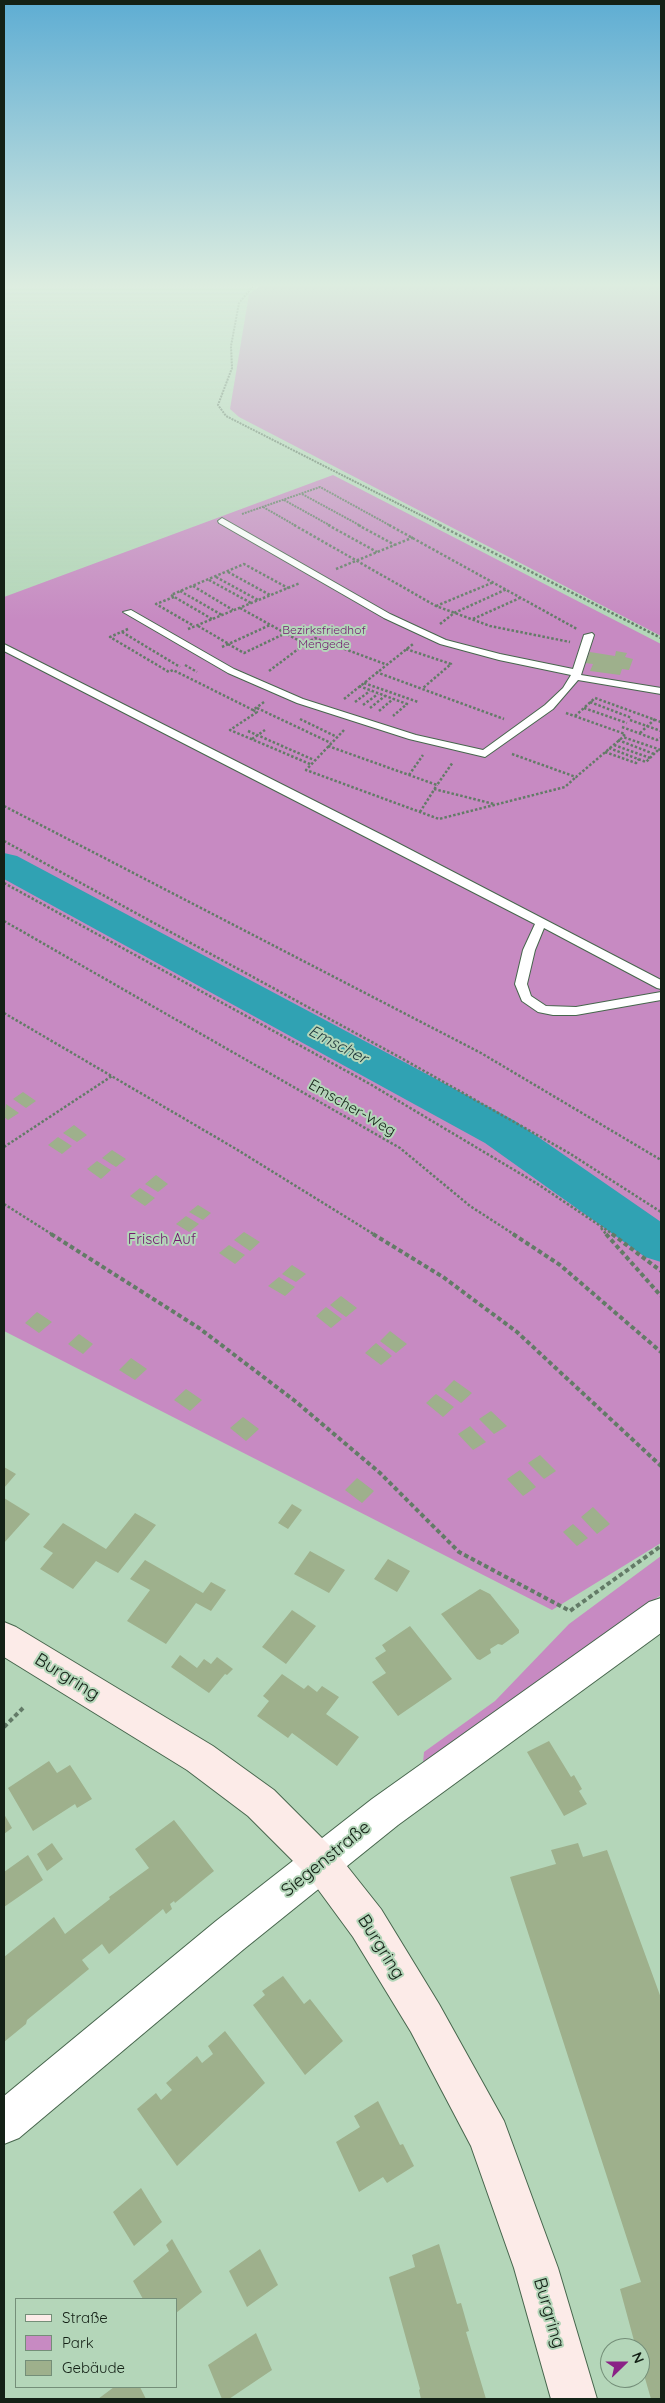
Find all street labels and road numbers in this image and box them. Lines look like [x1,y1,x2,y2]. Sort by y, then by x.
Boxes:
street label: Emscher-Weg [305,1076,399,1140]
street label: Burgring [31,1649,103,1705]
street label: Siegenstraße [277,1816,375,1902]
street label: Burgring [353,1911,409,1983]
street label: Burgring [529,2275,569,2351]

